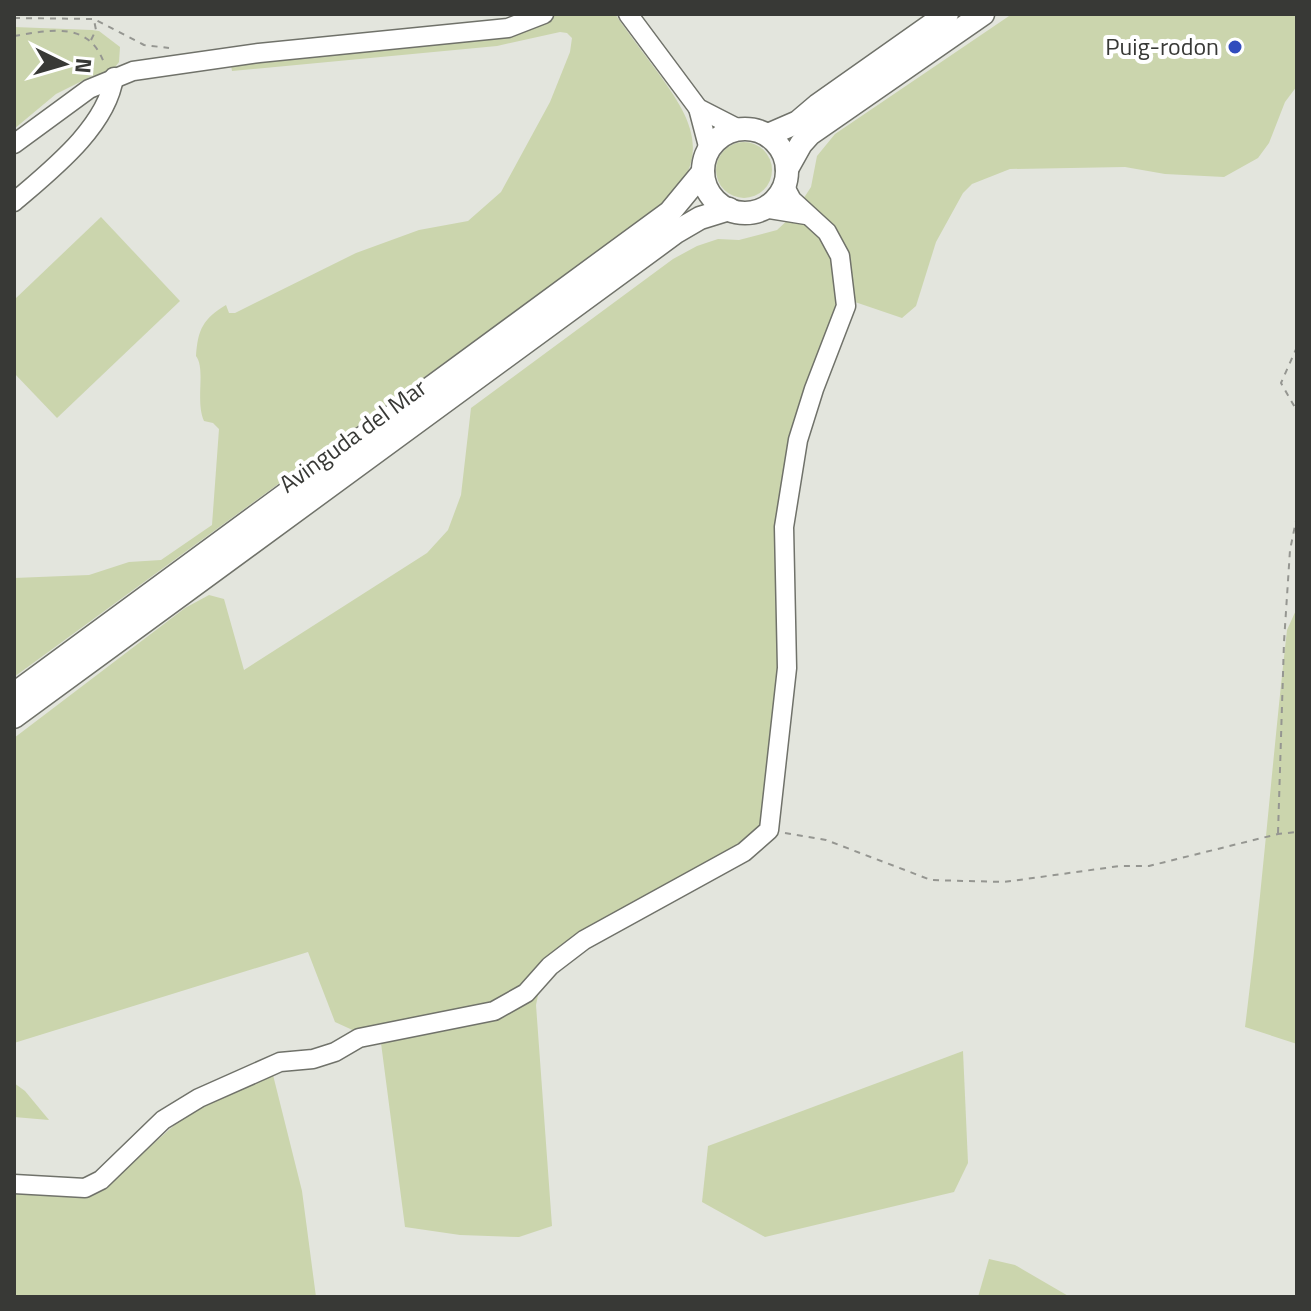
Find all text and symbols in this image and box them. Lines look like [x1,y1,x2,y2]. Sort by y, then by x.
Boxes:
north arrow [24,24,104,104]
place label: Puig-rodon [1105,28,1219,64]
marker: Puig-rodon [1226,38,1244,56]
text: N [66,57,102,75]
street label: Avinguda del Mar [271,369,434,501]

